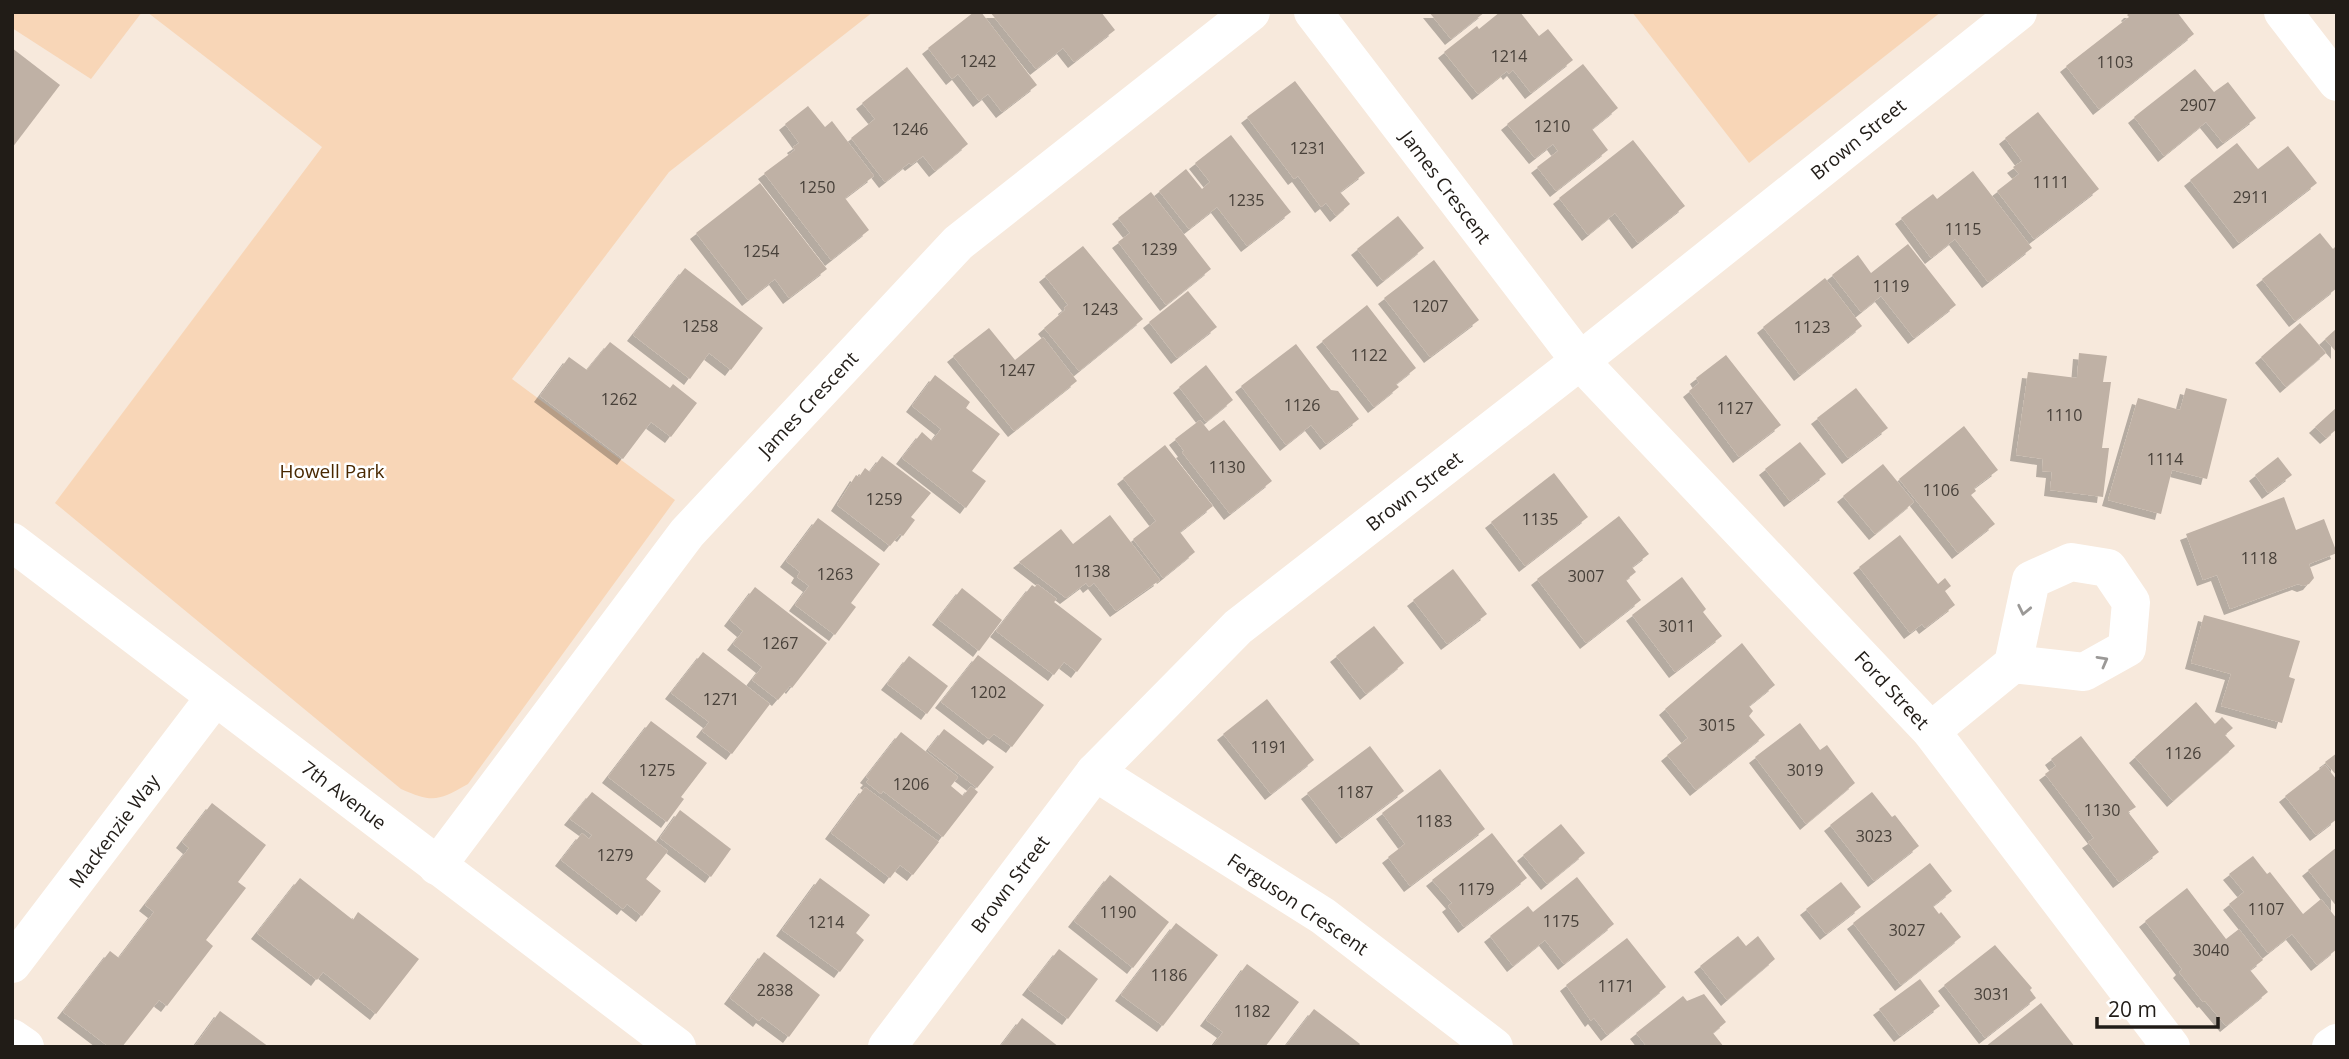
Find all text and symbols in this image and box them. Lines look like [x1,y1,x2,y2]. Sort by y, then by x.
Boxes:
house number: 1214 [1491,45,1527,67]
house number: 1242 [960,50,996,72]
house number: 1103 [2097,51,2133,73]
street label: Brown Street [1805,92,1911,186]
house number: 2907 [2180,94,2216,116]
house number: 1210 [1534,115,1570,137]
house number: 1246 [892,118,928,140]
street label: James Crescent [1394,123,1497,249]
house number: 1231 [1290,137,1326,159]
house number: 1111 [2033,171,2069,193]
house number: 1250 [799,176,835,198]
house number: 2911 [2233,186,2269,208]
house number: 1235 [1228,189,1264,211]
house number: 1115 [1945,218,1981,240]
house number: 1239 [1141,238,1177,260]
house number: 1254 [743,240,779,262]
house number: 1119 [1873,275,1909,297]
house number: 1207 [1412,295,1448,317]
house number: 1243 [1082,298,1118,320]
house number: 1258 [682,315,718,337]
house number: 1123 [1794,316,1830,338]
house number: 1122 [1351,344,1387,366]
street label: James Crescent [751,345,864,464]
house number: 1247 [999,359,1035,381]
house number: 1262 [601,388,637,410]
house number: 1126 [1284,394,1320,416]
house number: 1127 [1717,397,1753,419]
house number: 1110 [2046,404,2082,426]
street label: Brown Street [1360,445,1468,537]
house number: 1114 [2147,448,2183,470]
house number: 1130 [1209,456,1245,478]
park label: Howell Park [279,458,385,484]
house number: 1106 [1923,479,1959,501]
house number: 1259 [866,488,902,510]
house number: 1135 [1522,508,1558,530]
house number: 1118 [2241,547,2277,569]
house number: 1138 [1074,560,1110,582]
house number: 1263 [817,563,853,585]
house number: 3007 [1568,565,1604,587]
one-way arrow [2018,604,2033,616]
house number: 3011 [1659,615,1695,637]
house number: 1267 [762,632,798,654]
street label: Ford Street [1849,645,1935,735]
one-way arrow [2096,656,2108,669]
house number: 1202 [970,681,1006,703]
house number: 1271 [703,688,739,710]
house number: 3015 [1699,714,1735,736]
house number: 1191 [1251,736,1287,758]
house number: 1126 [2165,742,2201,764]
street label: 7th Avenue [296,754,392,836]
house number: 1275 [639,759,675,781]
house number: 3019 [1787,759,1823,781]
street label: Mackenzie Way [63,768,166,893]
house number: 1206 [893,773,929,795]
house number: 1187 [1337,781,1373,803]
house number: 1130 [2084,799,2120,821]
house number: 1183 [1416,810,1452,832]
house number: 3023 [1856,825,1892,847]
street label: Brown Street [965,830,1055,938]
house number: 1279 [597,844,633,866]
street label: Ferguson Crescent [1222,847,1374,961]
house number: 1179 [1458,878,1494,900]
house number: 1107 [2248,898,2284,920]
house number: 1190 [1100,901,1136,923]
house number: 1175 [1543,910,1579,932]
house number: 1214 [808,911,844,933]
house number: 3027 [1889,919,1925,941]
house number: 3040 [2193,939,2229,961]
house number: 1186 [1151,964,1187,986]
house number: 1171 [1598,975,1634,997]
house number: 2838 [757,979,793,1001]
house number: 3031 [1974,983,2010,1005]
scale bar [2097,986,2218,1030]
text: 20 m [2108,995,2157,1023]
house number: 1182 [1234,1000,1270,1022]

